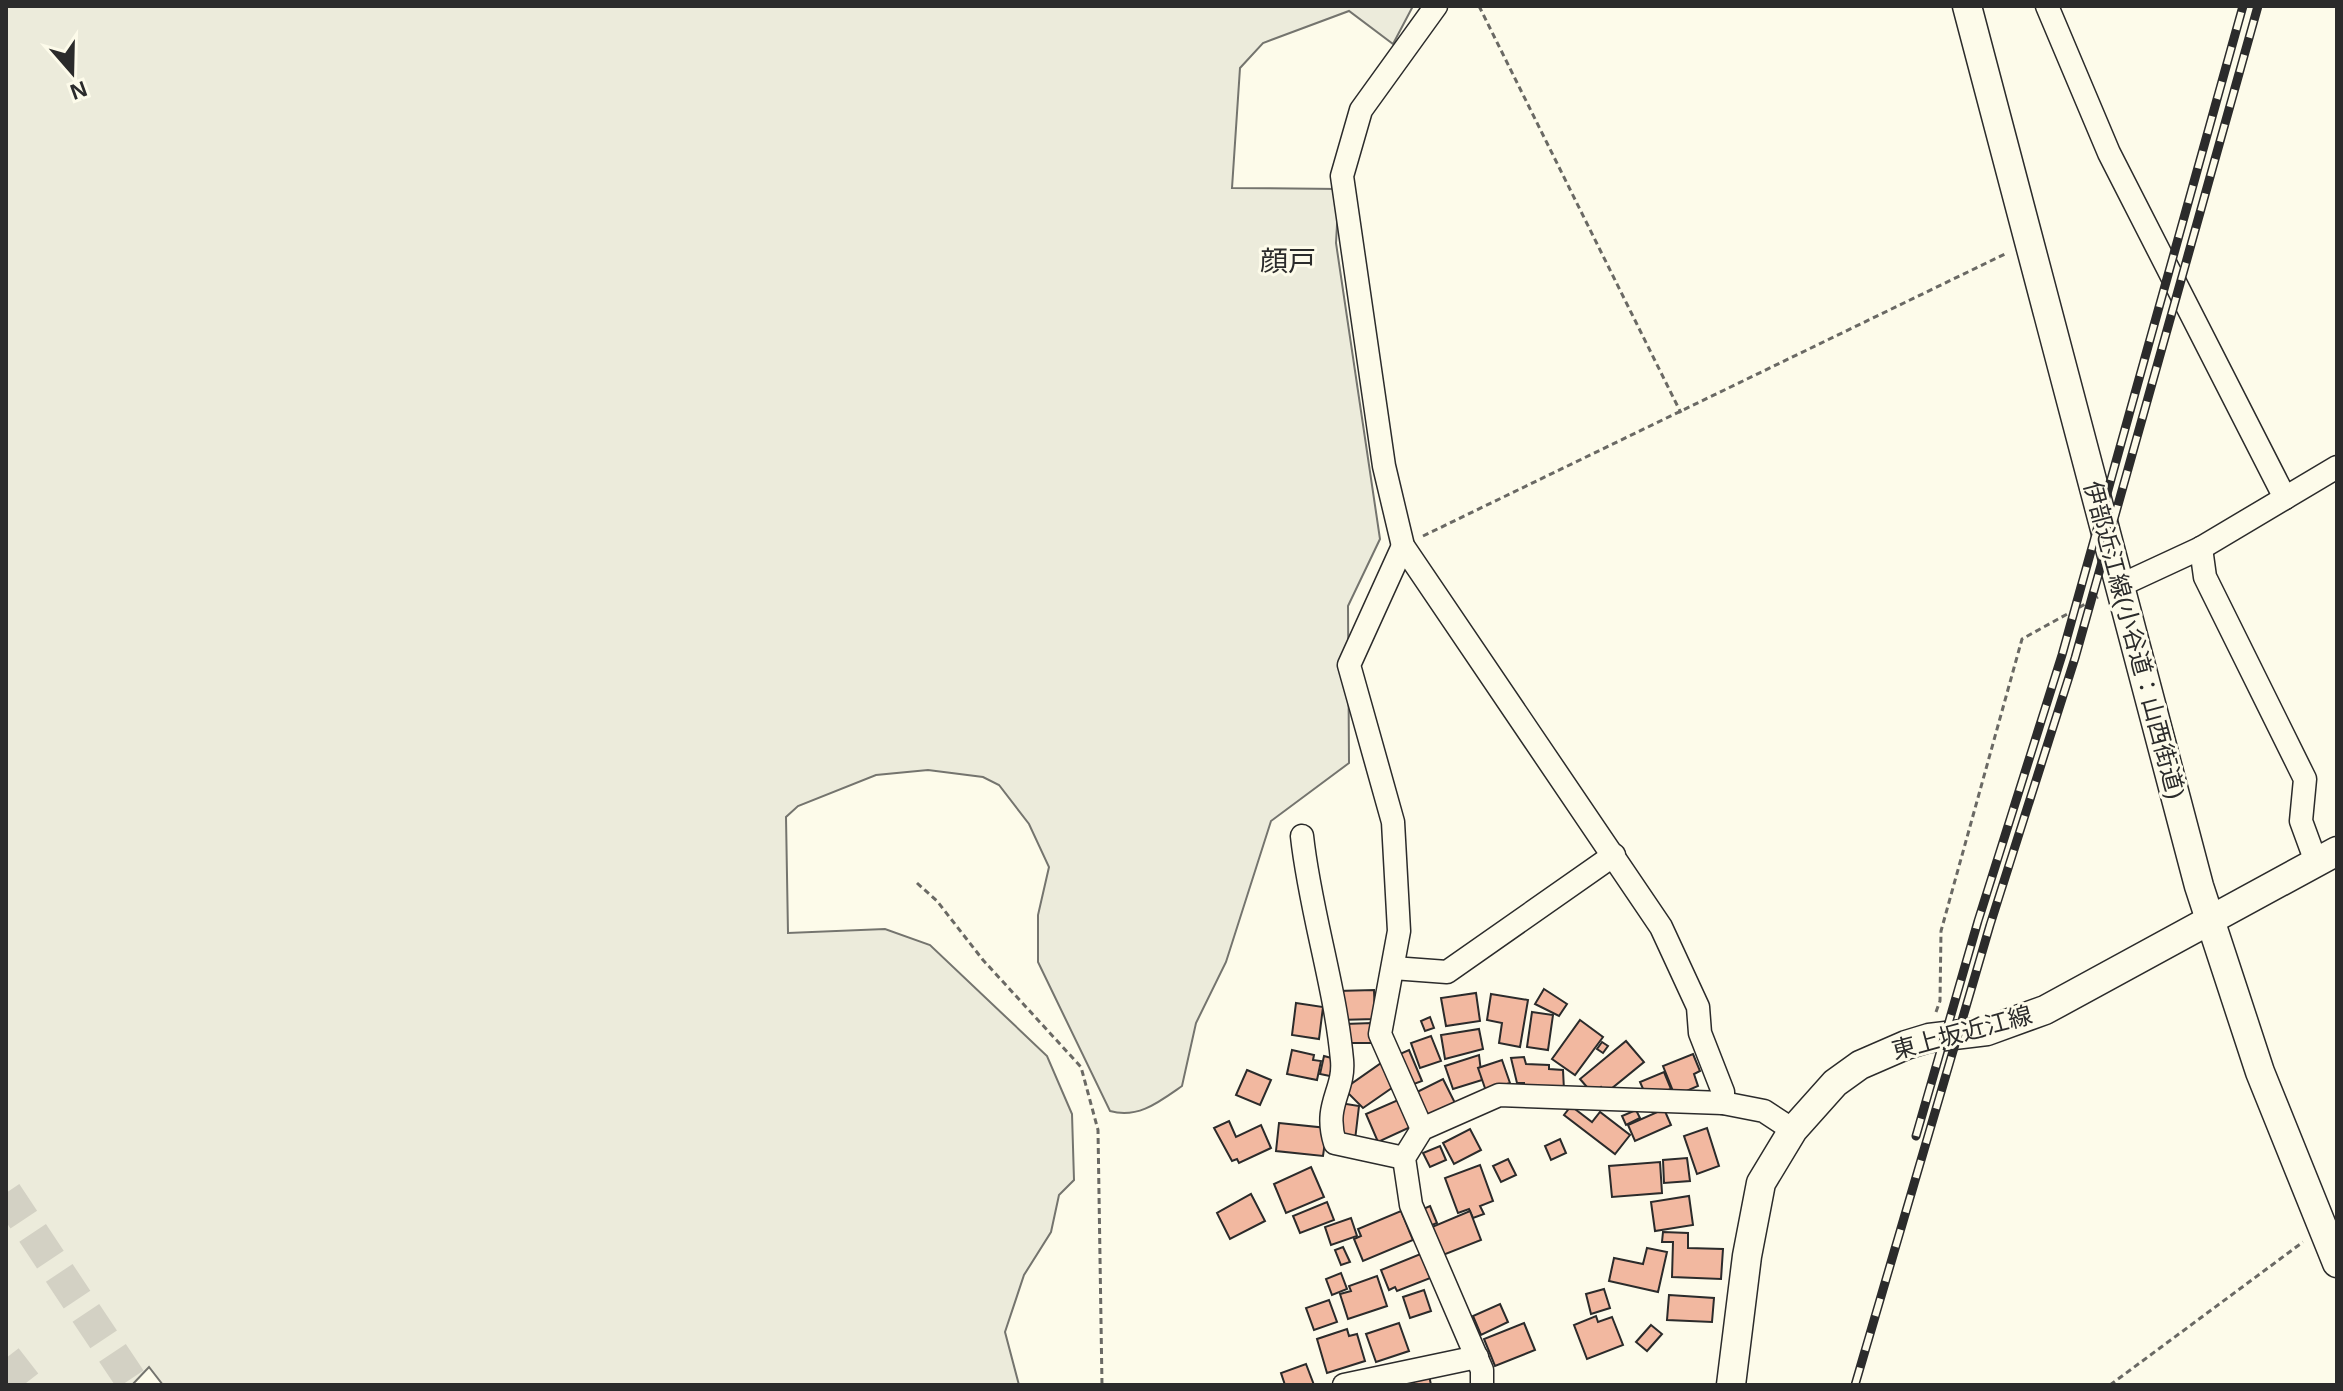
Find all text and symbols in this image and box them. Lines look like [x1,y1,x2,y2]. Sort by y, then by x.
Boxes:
north arrow [32,32,112,112]
text: N [67,76,90,105]
district label: 顔戸 [1260,246,1316,277]
street label: 伊部近江線(小谷道：山西街道) [2079,478,2190,802]
street label: 東上坂近江線 [1889,1001,2035,1064]

